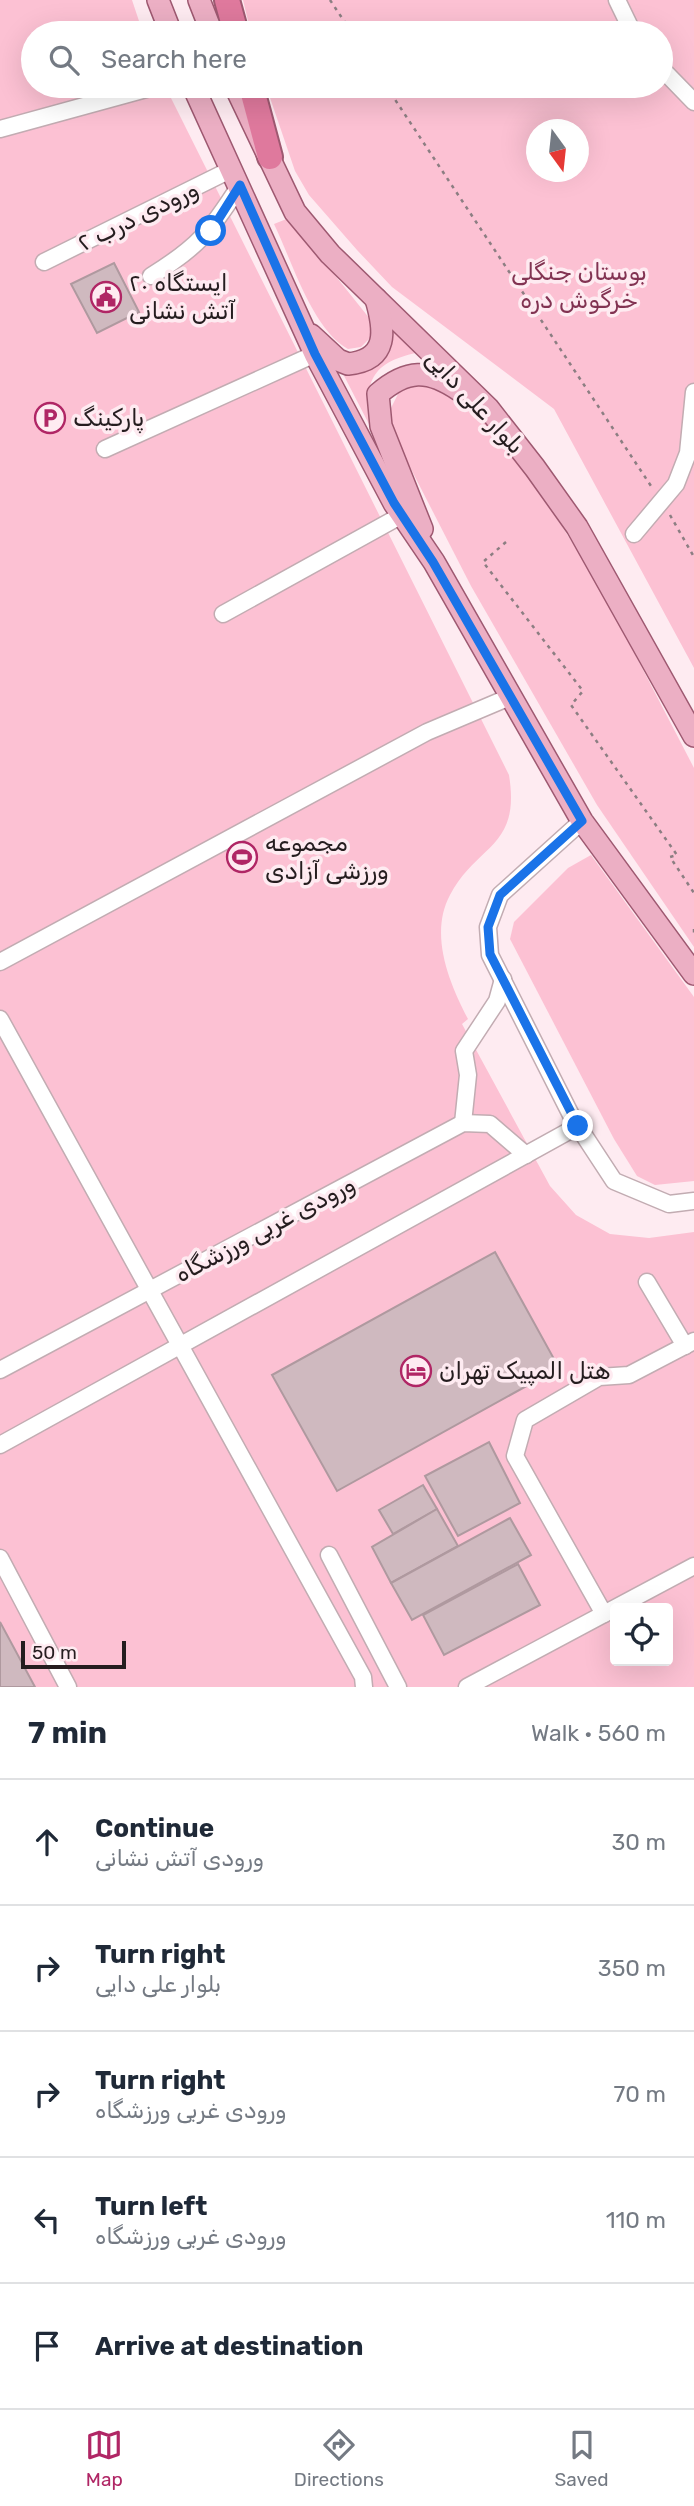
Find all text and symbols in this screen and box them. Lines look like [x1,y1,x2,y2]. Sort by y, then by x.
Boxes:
search box [21,21,673,98]
icon: search [45,41,83,79]
text: Search here [101,44,247,75]
north arrow [526,119,589,182]
street label: ورودی درب ۲ [73,175,203,257]
route start [195,215,226,246]
park label: بوستان جنگلی خرگوش دره [511,258,647,314]
place label: ایستگاه ۲۰ آتش نشانی [129,269,235,325]
public building icon: ایستگاه ۲۰ آتش نشانی [89,280,123,314]
street label: بلوار علی دایی [420,344,530,460]
parking icon: پارکینگ [33,401,67,435]
place label: پارکینگ [73,404,144,434]
place label: مجموعه ورزشی آزادی [265,829,389,885]
sports icon: مجموعه ورزشی آزادی [225,840,259,874]
route end [562,1110,593,1141]
street label: ورودی غربی ورزشگاه [170,1170,360,1288]
hotel icon: هتل المپیک تهران [399,1354,433,1388]
place label: هتل المپیک تهران [439,1357,611,1387]
map controls [610,1603,673,1666]
button: locate [610,1603,673,1666]
scale bar [21,1638,126,1670]
text: 50 m [32,1641,77,1664]
text: 7 min [28,1715,107,1751]
text: Walk · 560 m [531,1719,666,1747]
text: Continue [95,1813,214,1844]
icon: ahead [28,1823,66,1861]
text: 30 m [611,1828,666,1856]
text: ورودی آتش نشانی [95,1844,264,1872]
text: Turn right [95,1939,225,1970]
icon: right [28,1949,66,1987]
text: 350 m [598,1954,666,1982]
text: بلوار علی دایی [95,1970,221,1998]
text: Turn right [95,2065,225,2096]
icon: right [28,2075,66,2113]
text: 70 m [614,2080,666,2108]
text: ورودی غربی ورزشگاه [95,2096,286,2124]
text: Turn left [95,2191,207,2222]
icon: left [28,2201,66,2239]
text: 110 m [606,2206,666,2234]
text: ورودی غربی ورزشگاه [95,2222,286,2250]
icon: arrive [28,2327,66,2365]
text: Arrive at destination [95,2331,363,2362]
tab: Map [85,2426,123,2491]
tab: Directions [294,2426,384,2491]
tab: Saved [554,2426,609,2491]

